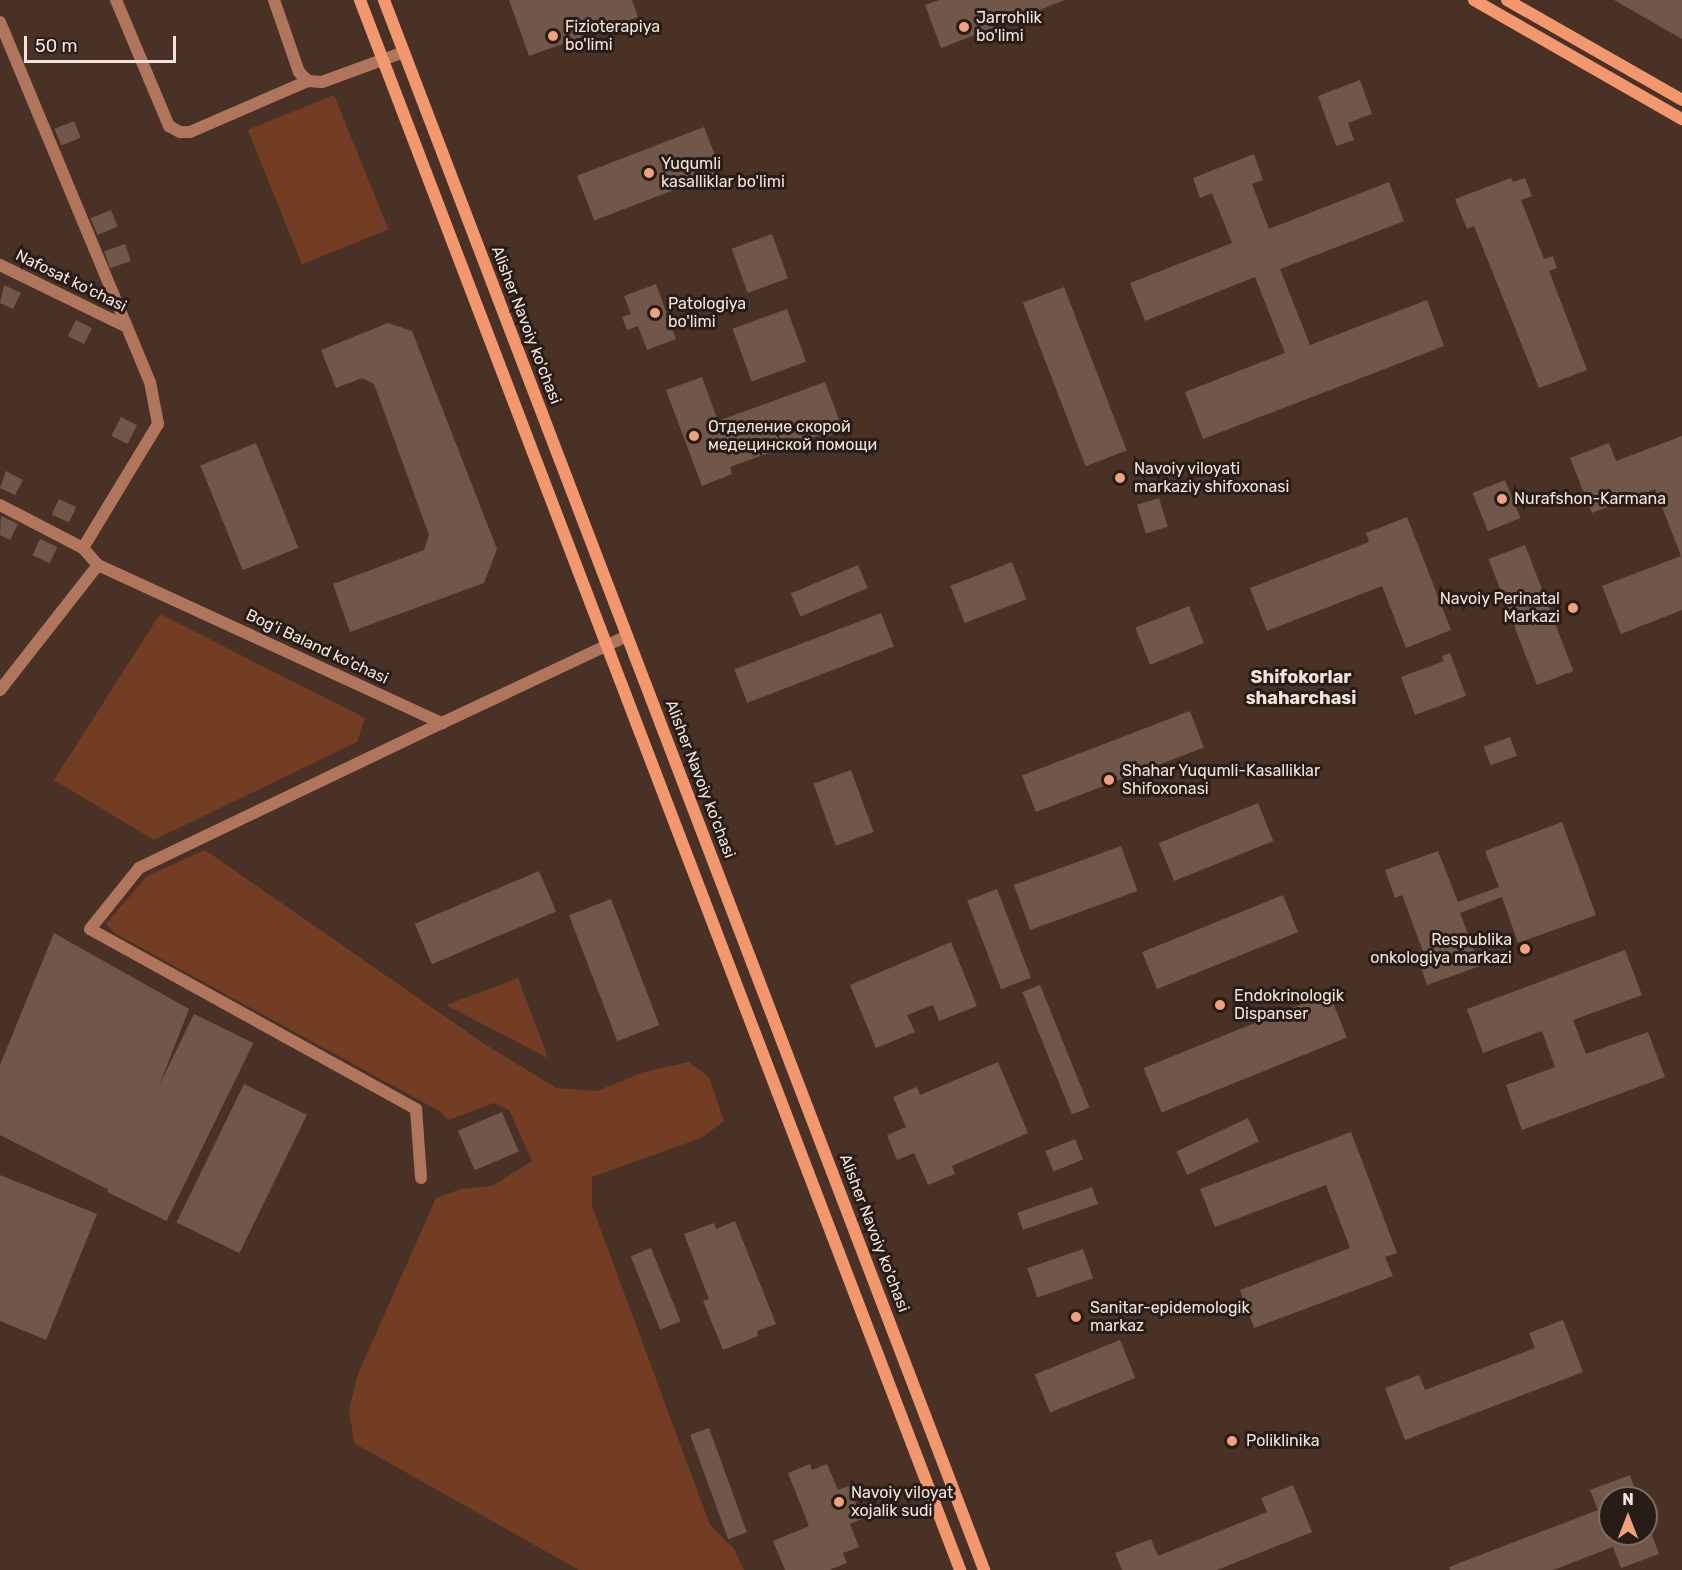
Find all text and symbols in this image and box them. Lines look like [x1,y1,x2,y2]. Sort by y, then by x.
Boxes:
place label: Jarrohlik bo'limi [976,8,1042,46]
place label: Fizioterapiya bo'limi [565,17,660,55]
marker: Jarrohlik bo'limi [957,20,971,34]
scale bar [27,24,178,62]
marker: Fizioterapiya bo'limi [546,29,560,43]
text: 50 m [35,35,78,57]
place label: Yuqumli kasalliklar bo'limi [661,154,785,192]
marker: Yuqumli kasalliklar bo'limi [642,166,656,180]
street label: Alisher Navoiy ko'chasi [487,243,565,407]
street label: Nafosat ko'chasi [12,246,130,316]
place label: Patologiya bo'limi [668,294,746,332]
marker: Patologiya bo'limi [646,304,664,322]
place label: Отделение скорой медецинской помощи [708,417,877,455]
marker: Отделение скорой медецинской помощи [685,427,703,445]
place label: Navoiy viloyati markaziy shifoxonasi [1134,459,1290,497]
marker: Navoiy viloyati markaziy shifoxonasi [1111,469,1129,487]
place label: Nurafshon-Karmana [1514,489,1666,509]
marker: Nurafshon-Karmana [1495,492,1509,506]
place label: Navoiy Perinatal Markazi [1439,589,1560,627]
marker: Navoiy Perinatal Markazi [1564,599,1582,617]
street label: Bog'i Baland ko'chasi [243,606,391,688]
district label: Shifokorlar shaharchasi [1246,667,1356,710]
street label: Alisher Navoiy ko'chasi [661,697,739,861]
place label: Shahar Yuqumli-Kasalliklar Shifoxonasi [1122,761,1321,799]
marker: Shahar Yuqumli-Kasalliklar Shifoxonasi [1100,771,1118,789]
place label: Respublika onkologiya markazi [1370,930,1512,968]
marker: Respublika onkologiya markazi [1516,940,1534,958]
place label: Endokrinologik Dispanser [1234,986,1344,1024]
marker: Endokrinologik Dispanser [1211,996,1229,1014]
street label: Alisher Navoiy ko'chasi [835,1151,913,1315]
place label: Sanitar-epidemologik markaz [1090,1298,1250,1336]
marker: Sanitar-epidemologik markaz [1067,1308,1085,1326]
place label: Poliklinika [1246,1431,1320,1451]
marker: Poliklinika [1223,1432,1241,1450]
place label: Navoiy viloyat xojalik sudi [851,1483,954,1521]
north arrow [1598,1486,1658,1546]
text: N [1622,1490,1634,1509]
marker: Navoiy viloyat xojalik sudi [832,1495,846,1509]

